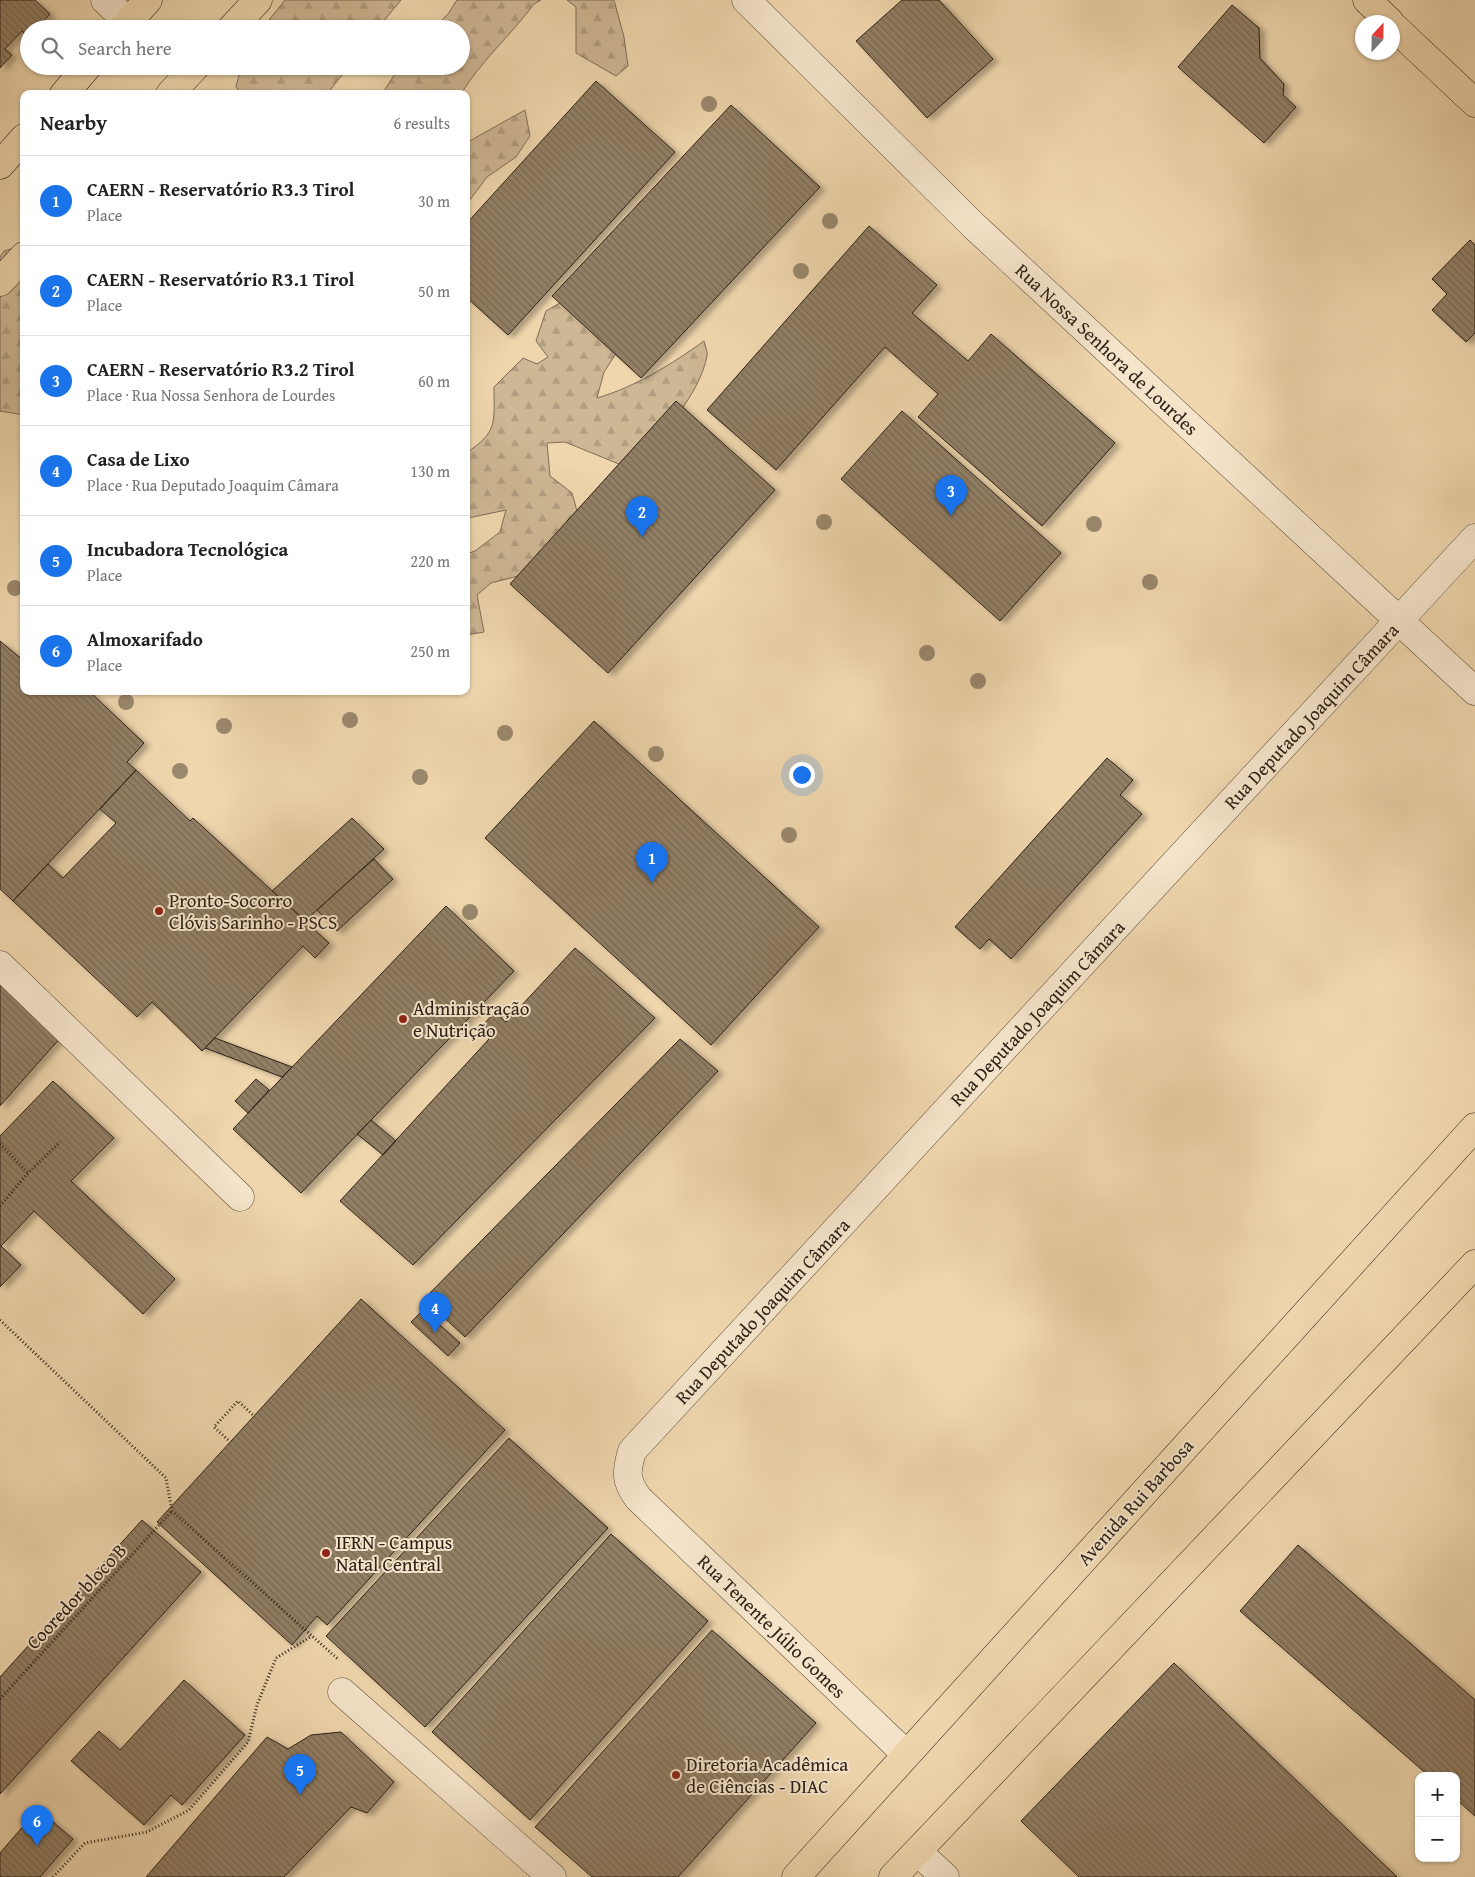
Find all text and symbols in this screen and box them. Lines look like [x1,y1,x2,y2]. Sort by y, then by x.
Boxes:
north arrow [1355,15,1400,60]
search box [20,20,470,75]
icon: search [38,34,66,62]
text: Search here [78,34,172,62]
text: Nearby [40,107,107,138]
text: 6 results [393,111,450,135]
text: CAERN - Reservatório R3.3 Tirol [87,175,354,203]
text: 1 [52,189,60,213]
text: 30 m [418,189,450,213]
text: Place [87,203,122,227]
street label: Rua Nossa Senhora de Lourdes [1009,256,1205,442]
text: CAERN - Reservatório R3.1 Tirol [87,265,354,293]
text: 2 [52,279,60,303]
text: 50 m [418,279,450,303]
text: Place [87,293,122,317]
text: CAERN - Reservatório R3.2 Tirol [87,355,354,383]
text: 3 [52,369,60,393]
text: 60 m [418,369,450,393]
text: Place · Rua Nossa Senhora de Lourdes [87,383,335,407]
text: Casa de Lixo [87,445,190,473]
text: 4 [52,459,60,483]
text: 130 m [410,459,450,483]
text: Place · Rua Deputado Joaquim Câmara [87,473,339,497]
pin: 3 [935,475,967,516]
pin: 2 [626,496,658,537]
text: Incubadora Tecnológica [87,535,288,563]
text: 5 [52,549,60,573]
text: 220 m [410,549,450,573]
text: Place [87,563,122,587]
street label: Rua Deputado Joaquim Câmara [1217,617,1405,815]
text: Almoxarifado [87,625,203,653]
text: 6 [52,639,60,663]
text: 250 m [410,639,450,663]
text: Place [87,653,122,677]
your location [789,762,815,788]
pin: 1 [636,842,668,883]
place label: Pronto-Socorro Clóvis Sarinho - PSCS [169,886,337,936]
marker: Pronto-Socorro Clóvis Sarinho - PSCS [153,905,165,917]
street label: Rua Deputado Joaquim Câmara [943,914,1131,1112]
place label: Administração e Nutrição [413,994,530,1044]
marker: Administração e Nutrição [397,1013,409,1025]
street label: Rua Deputado Joaquim Câmara [668,1212,856,1410]
pin: 4 [419,1292,451,1333]
street label: Avenida Rui Barbosa [1070,1432,1200,1572]
place label: IFRN - Campus Natal Central [336,1528,452,1578]
street label: Cooredor bloco B [19,1537,133,1655]
marker: IFRN - Campus Natal Central [320,1547,332,1559]
street label: Rua Tenente Júlio Gomes [691,1548,853,1704]
place label: Diretoria Acadêmica de Ciências - DIAC [686,1750,848,1800]
pin: 5 [284,1754,316,1795]
marker: Diretoria Acadêmica de Ciências - DIAC [670,1769,682,1781]
map controls [1415,1772,1460,1862]
button: + [1415,1772,1460,1817]
pin: 6 [21,1805,53,1846]
button: − [1415,1817,1460,1862]

